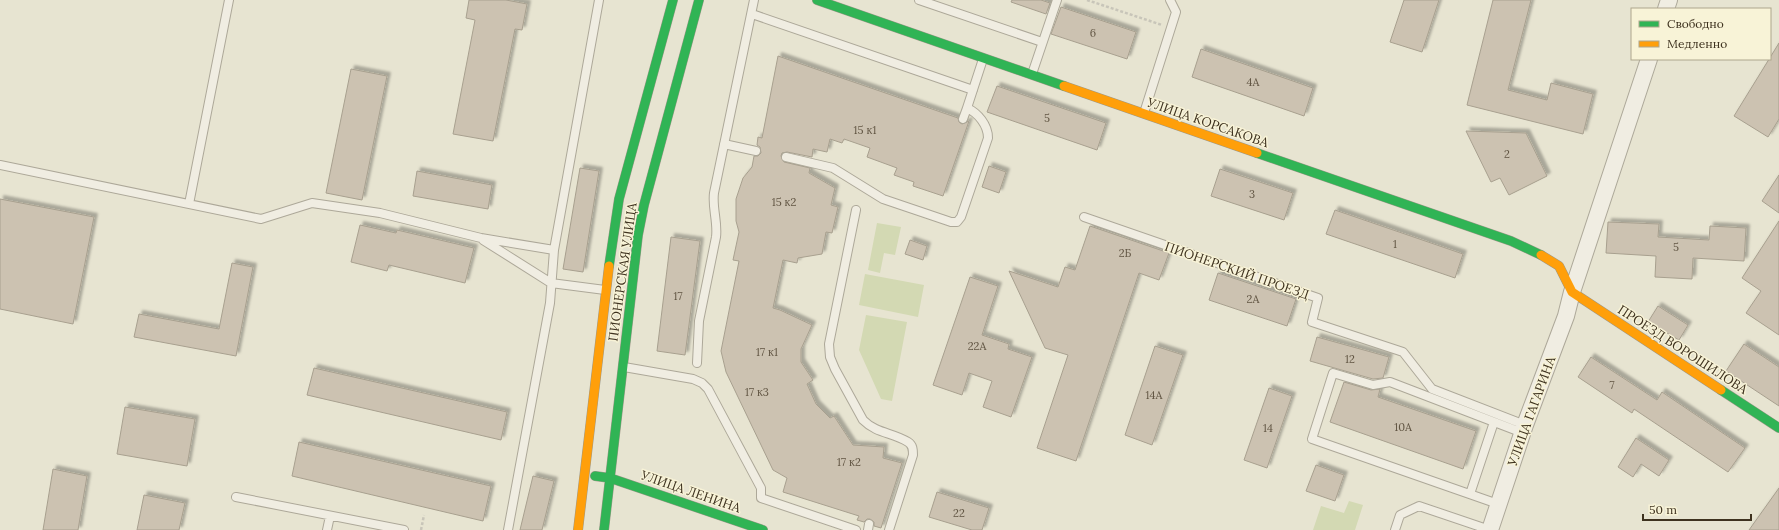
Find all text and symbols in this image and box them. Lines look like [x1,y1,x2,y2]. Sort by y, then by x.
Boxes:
legend [1631,8,1771,60]
text: Свободно [1667,16,1724,31]
house number: 6 [1090,26,1096,40]
text: Медленно [1667,36,1727,51]
house number: 4А [1247,75,1261,89]
street label: УЛИЦА КОРСАКОВА [1144,93,1272,152]
house number: 5 [1044,111,1050,125]
house number: 15 к1 [854,123,876,137]
house number: 2 [1504,147,1510,161]
house number: 3 [1249,187,1255,201]
house number: 15 к2 [772,195,796,209]
street label: ПИОНЕРСКАЯ УЛИЦА [604,201,641,342]
house number: 1 [1393,237,1397,251]
street label: ПИОНЕРСКИЙ ПРОЕЗД [1163,238,1311,303]
house number: 5 [1673,240,1679,254]
house number: 2Б [1119,246,1132,260]
house number: 17 [673,289,683,303]
house number: 2А [1247,292,1261,306]
street label: ПРОЕЗД ВОРОШИЛОВА [1615,301,1752,398]
house number: 22А [968,339,987,353]
house number: 17 к1 [756,345,778,359]
house number: 12 [1345,352,1355,366]
street label: УЛИЦА ГАГАРИНА [1503,353,1560,469]
house number: 7 [1609,378,1615,392]
house number: 17 к3 [745,385,769,399]
house number: 14А [1146,388,1164,402]
house number: 10А [1394,420,1413,434]
house number: 14 [1263,421,1273,435]
house number: 17 к2 [837,455,861,469]
street label: УЛИЦА ЛЕНИНА [638,466,744,517]
scale bar [1643,496,1751,522]
text: 50 m [1649,502,1677,517]
house number: 22 [953,506,965,520]

